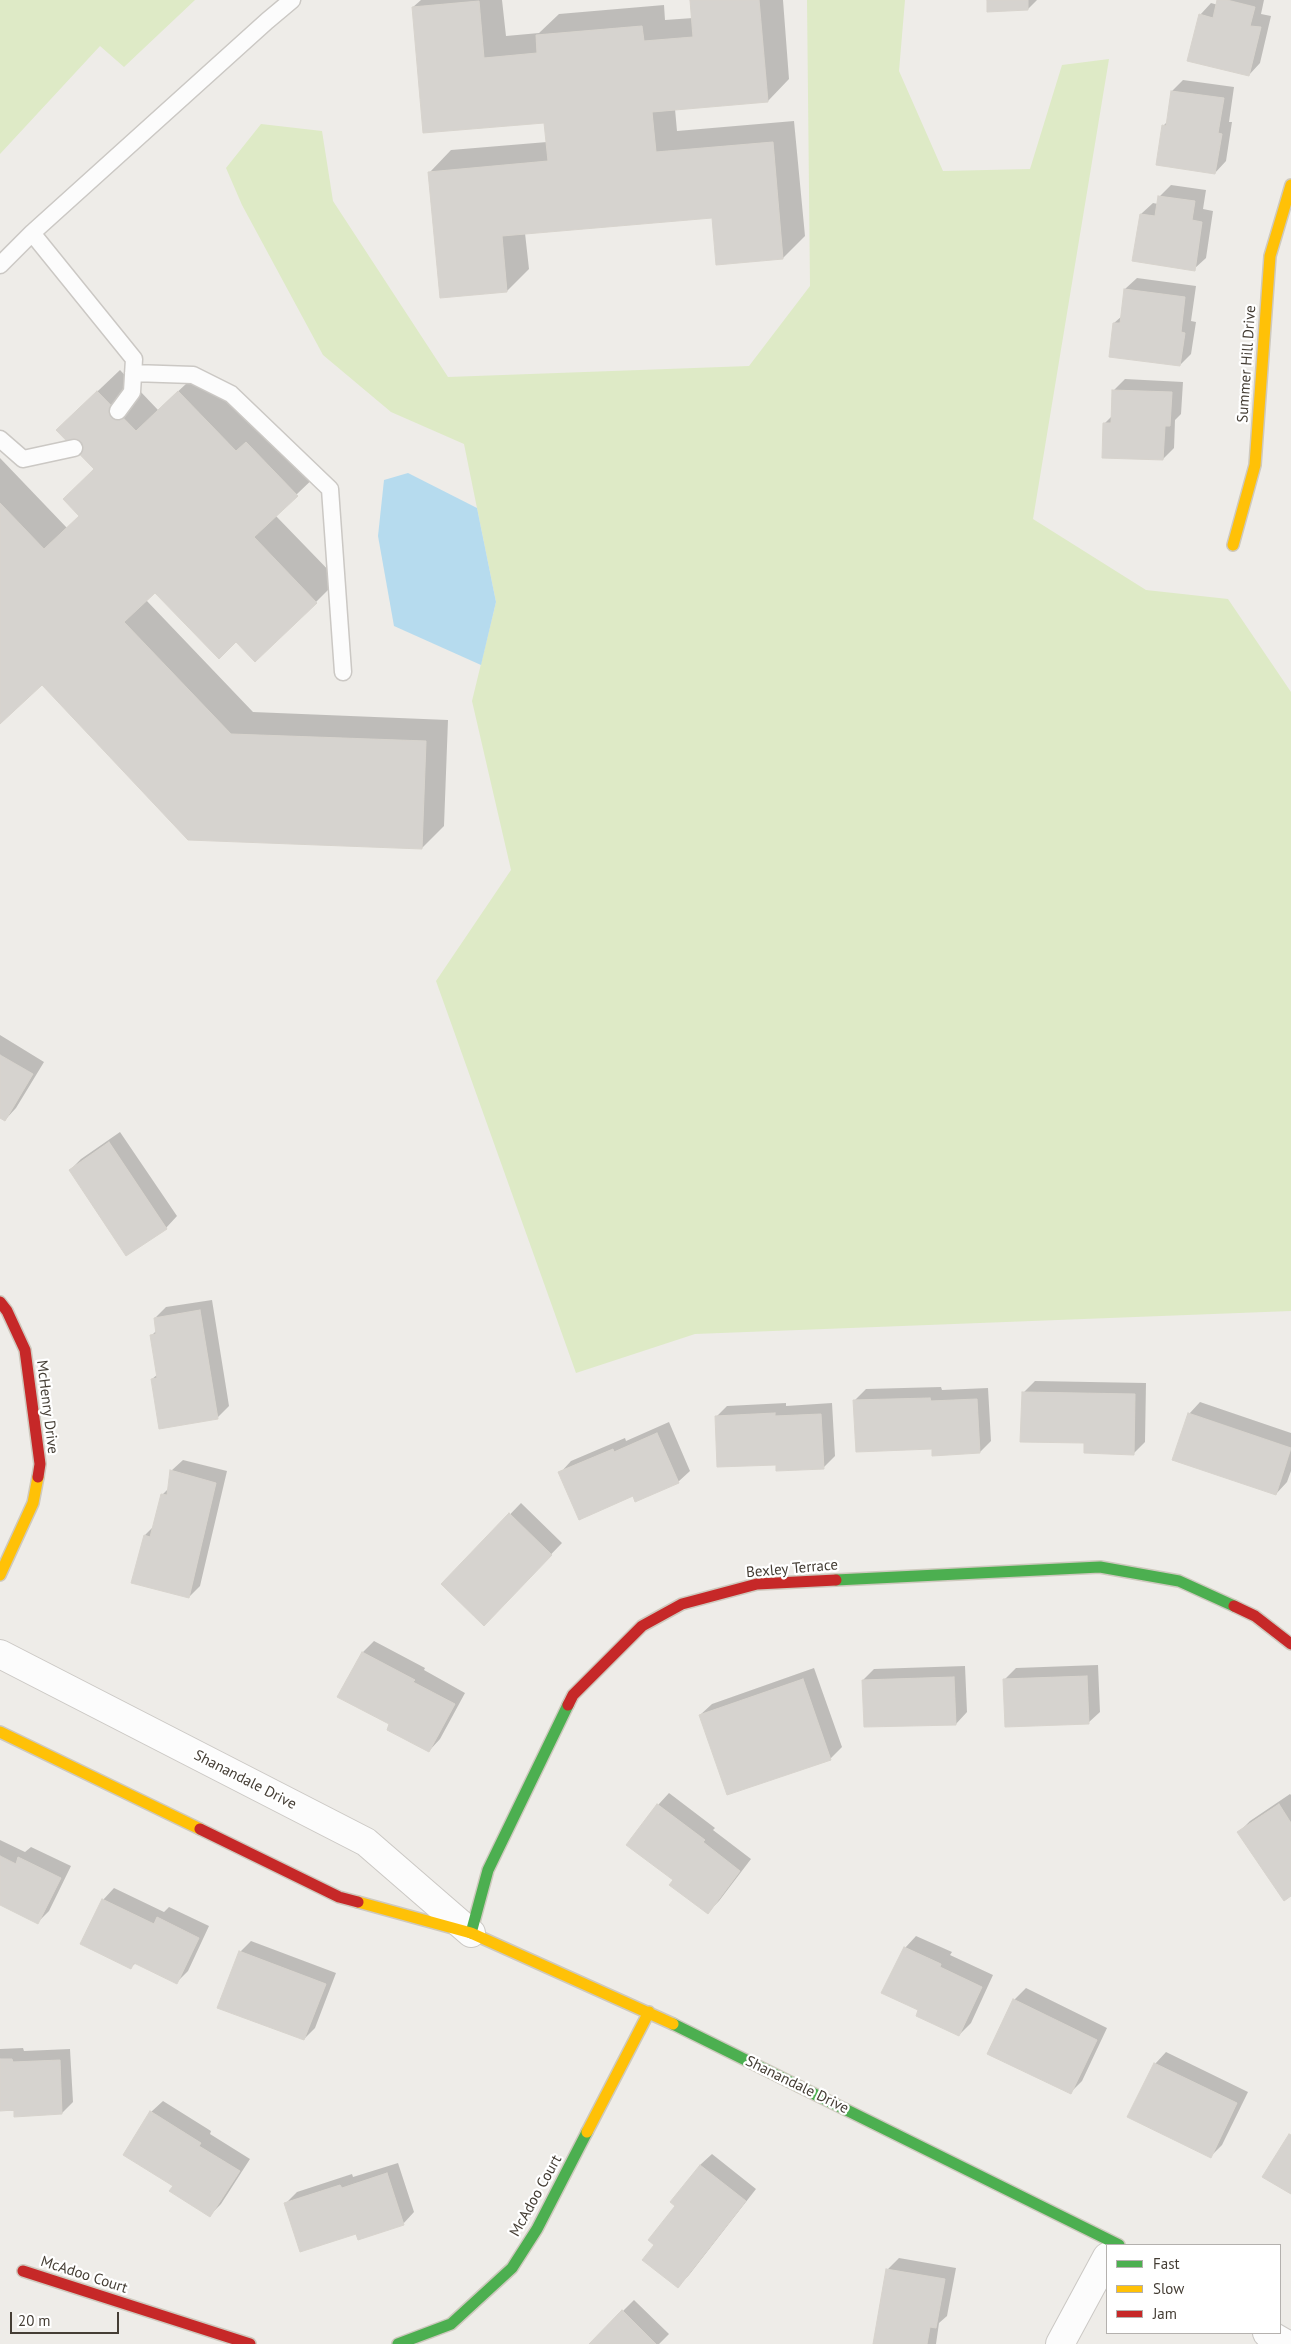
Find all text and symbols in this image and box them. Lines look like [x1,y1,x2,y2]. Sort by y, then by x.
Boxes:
street label: Summer Hill Drive [1234,305,1260,423]
street label: McHenry Drive [32,1359,62,1455]
street label: Bexley Terrace [745,1556,839,1582]
street label: Shanandale Drive [191,1746,299,1814]
street label: Shanandale Drive [742,2052,852,2118]
street label: McAdoo Court [506,2152,566,2240]
legend [1106,2244,1281,2334]
street label: McAdoo Court [38,2252,130,2298]
text: Fast [1153,2254,1180,2273]
text: Slow [1153,2279,1184,2298]
scale bar [12,2302,121,2334]
text: Jam [1153,2304,1177,2323]
text: 20 m [18,2311,51,2330]

